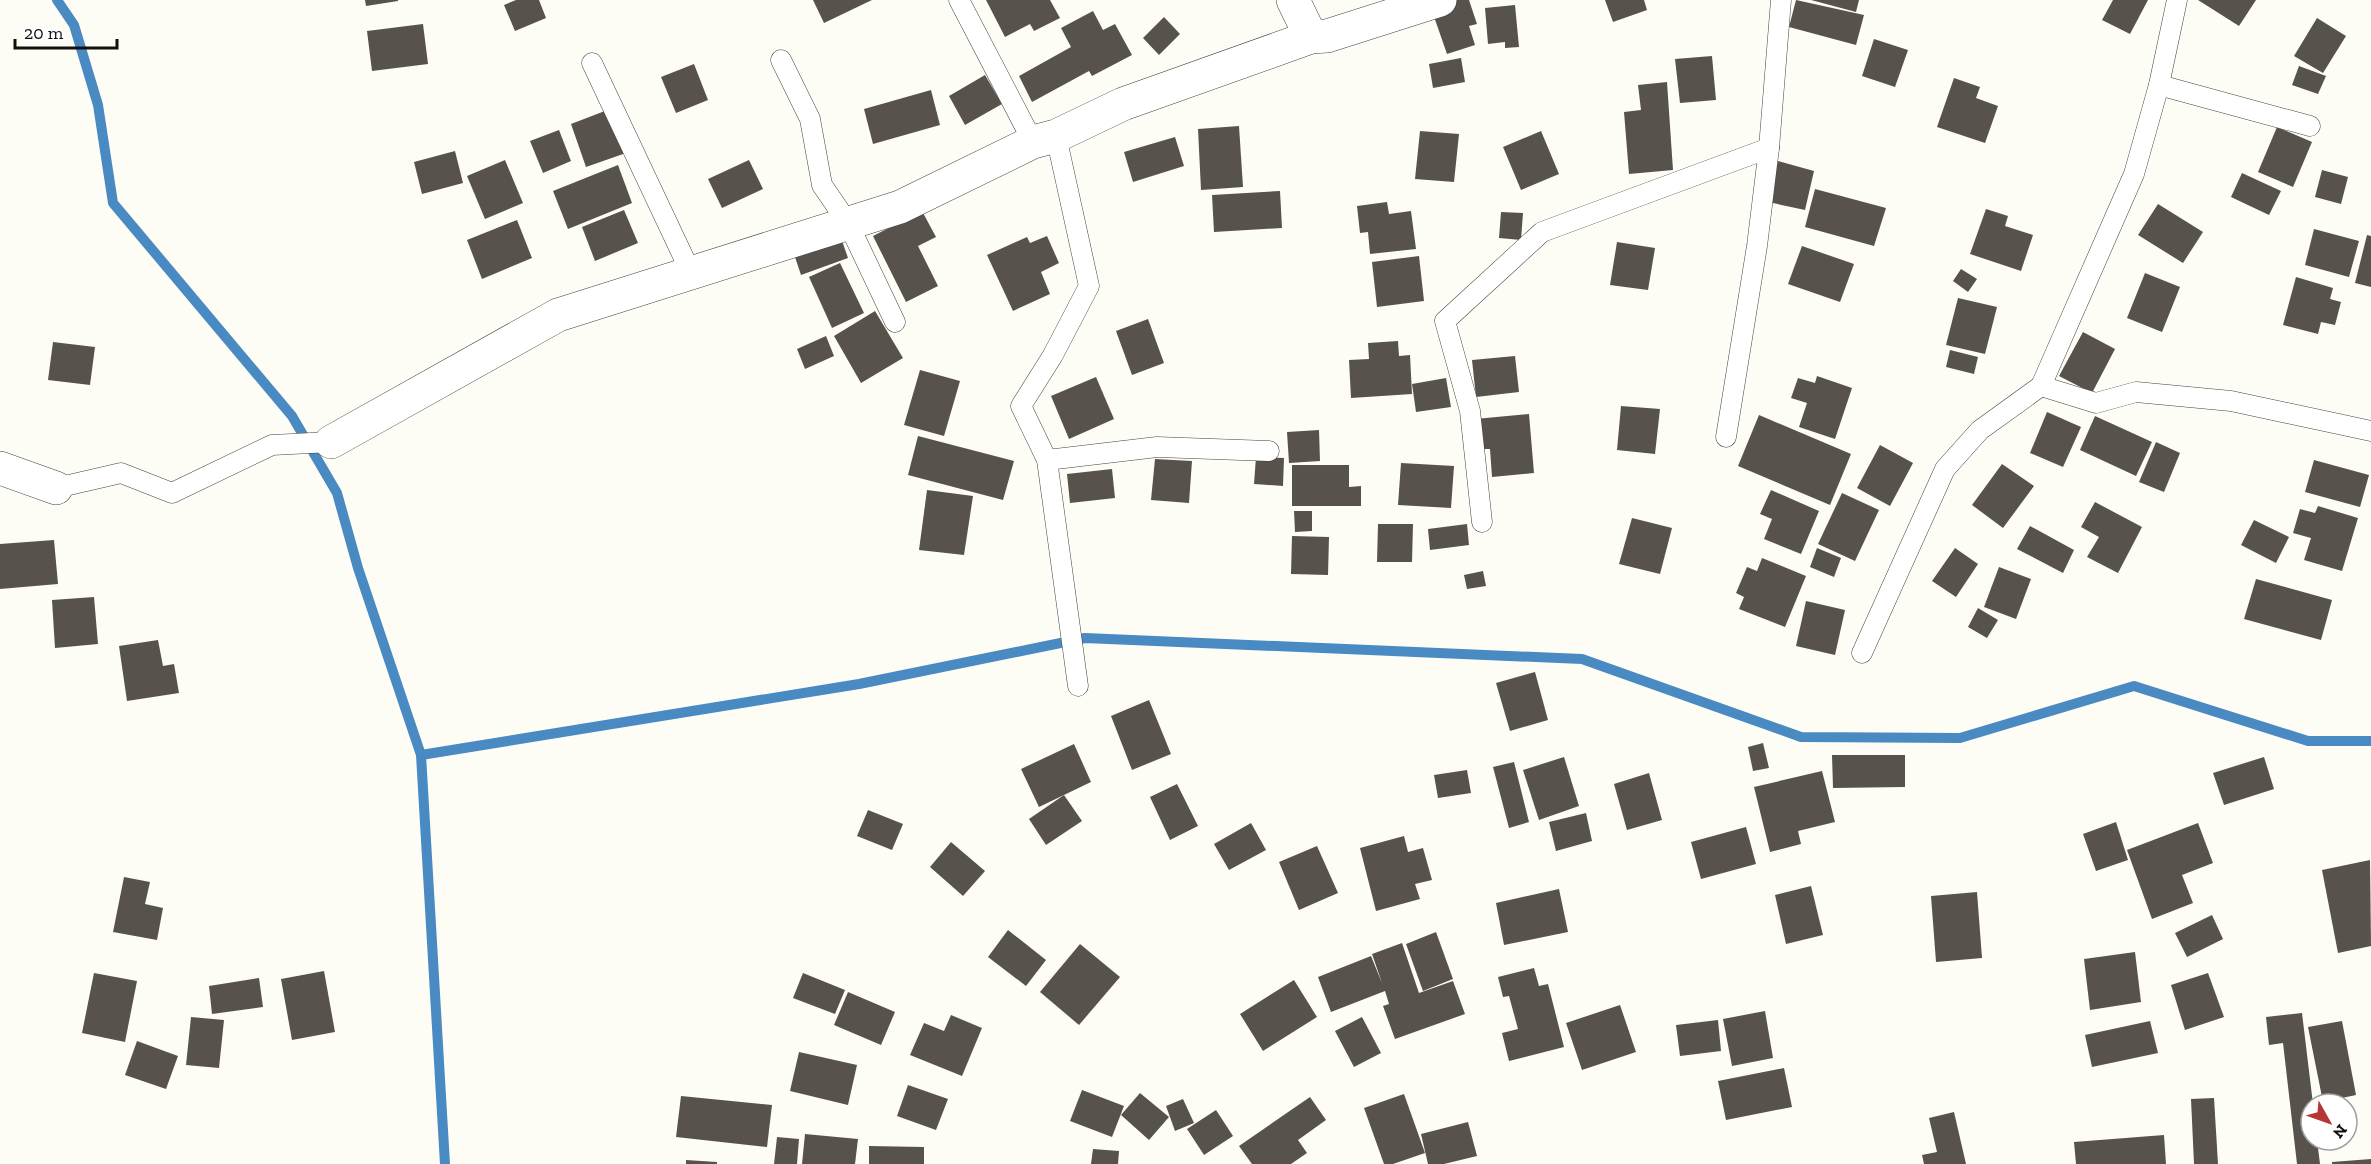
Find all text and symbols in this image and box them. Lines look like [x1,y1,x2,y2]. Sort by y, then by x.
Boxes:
scale bar [15,12,117,50]
text: 20 m [24,22,64,44]
north arrow [2299,1092,2359,1152]
text: N [2329,1121,2351,1142]

